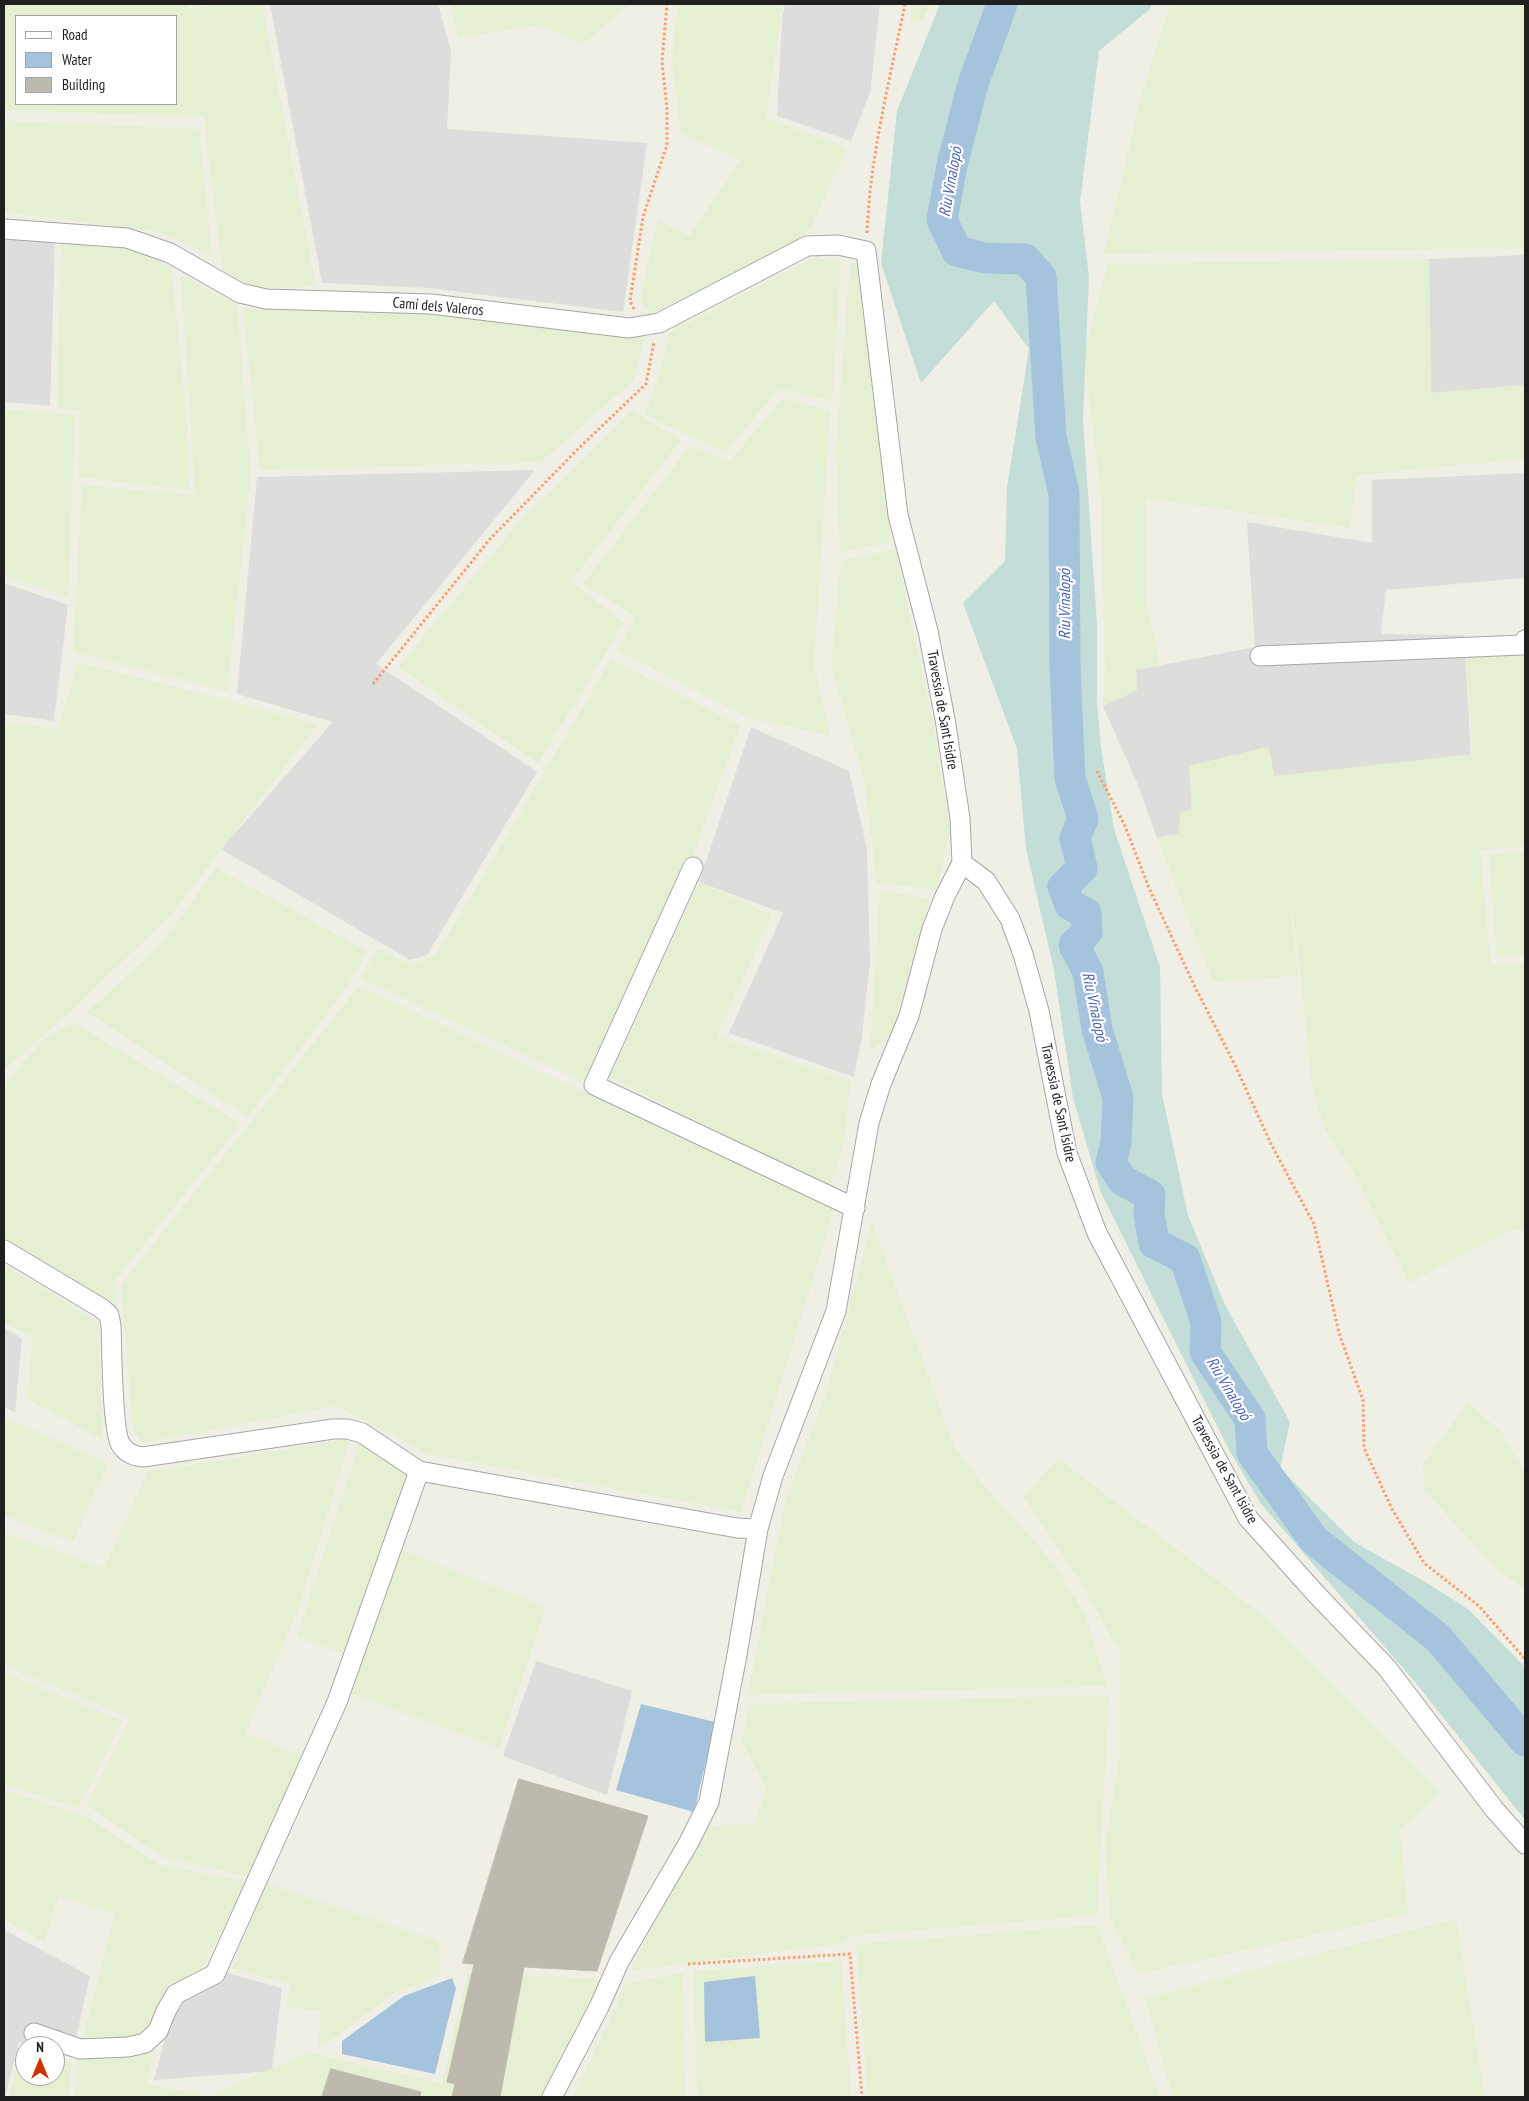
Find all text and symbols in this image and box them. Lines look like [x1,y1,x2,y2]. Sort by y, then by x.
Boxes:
legend [15,15,178,105]
text: Road [62,25,88,44]
text: Water [62,50,92,69]
text: Building [62,75,105,94]
water label: Riu Vinalopó [935,146,967,218]
street label: Camí dels Valeros [392,294,484,320]
water label: Riu Vinalopó [1055,569,1075,639]
street label: Travessia de Sant Isidre [923,649,961,771]
water label: Riu Vinalopó [1077,971,1111,1043]
street label: Travessia de Sant Isidre [1037,1042,1079,1164]
water label: Riu Vinalopó [1202,1354,1254,1424]
street label: Travessia de Sant Isidre [1187,1413,1261,1527]
north arrow [15,2036,65,2086]
text: N [36,2038,44,2056]

